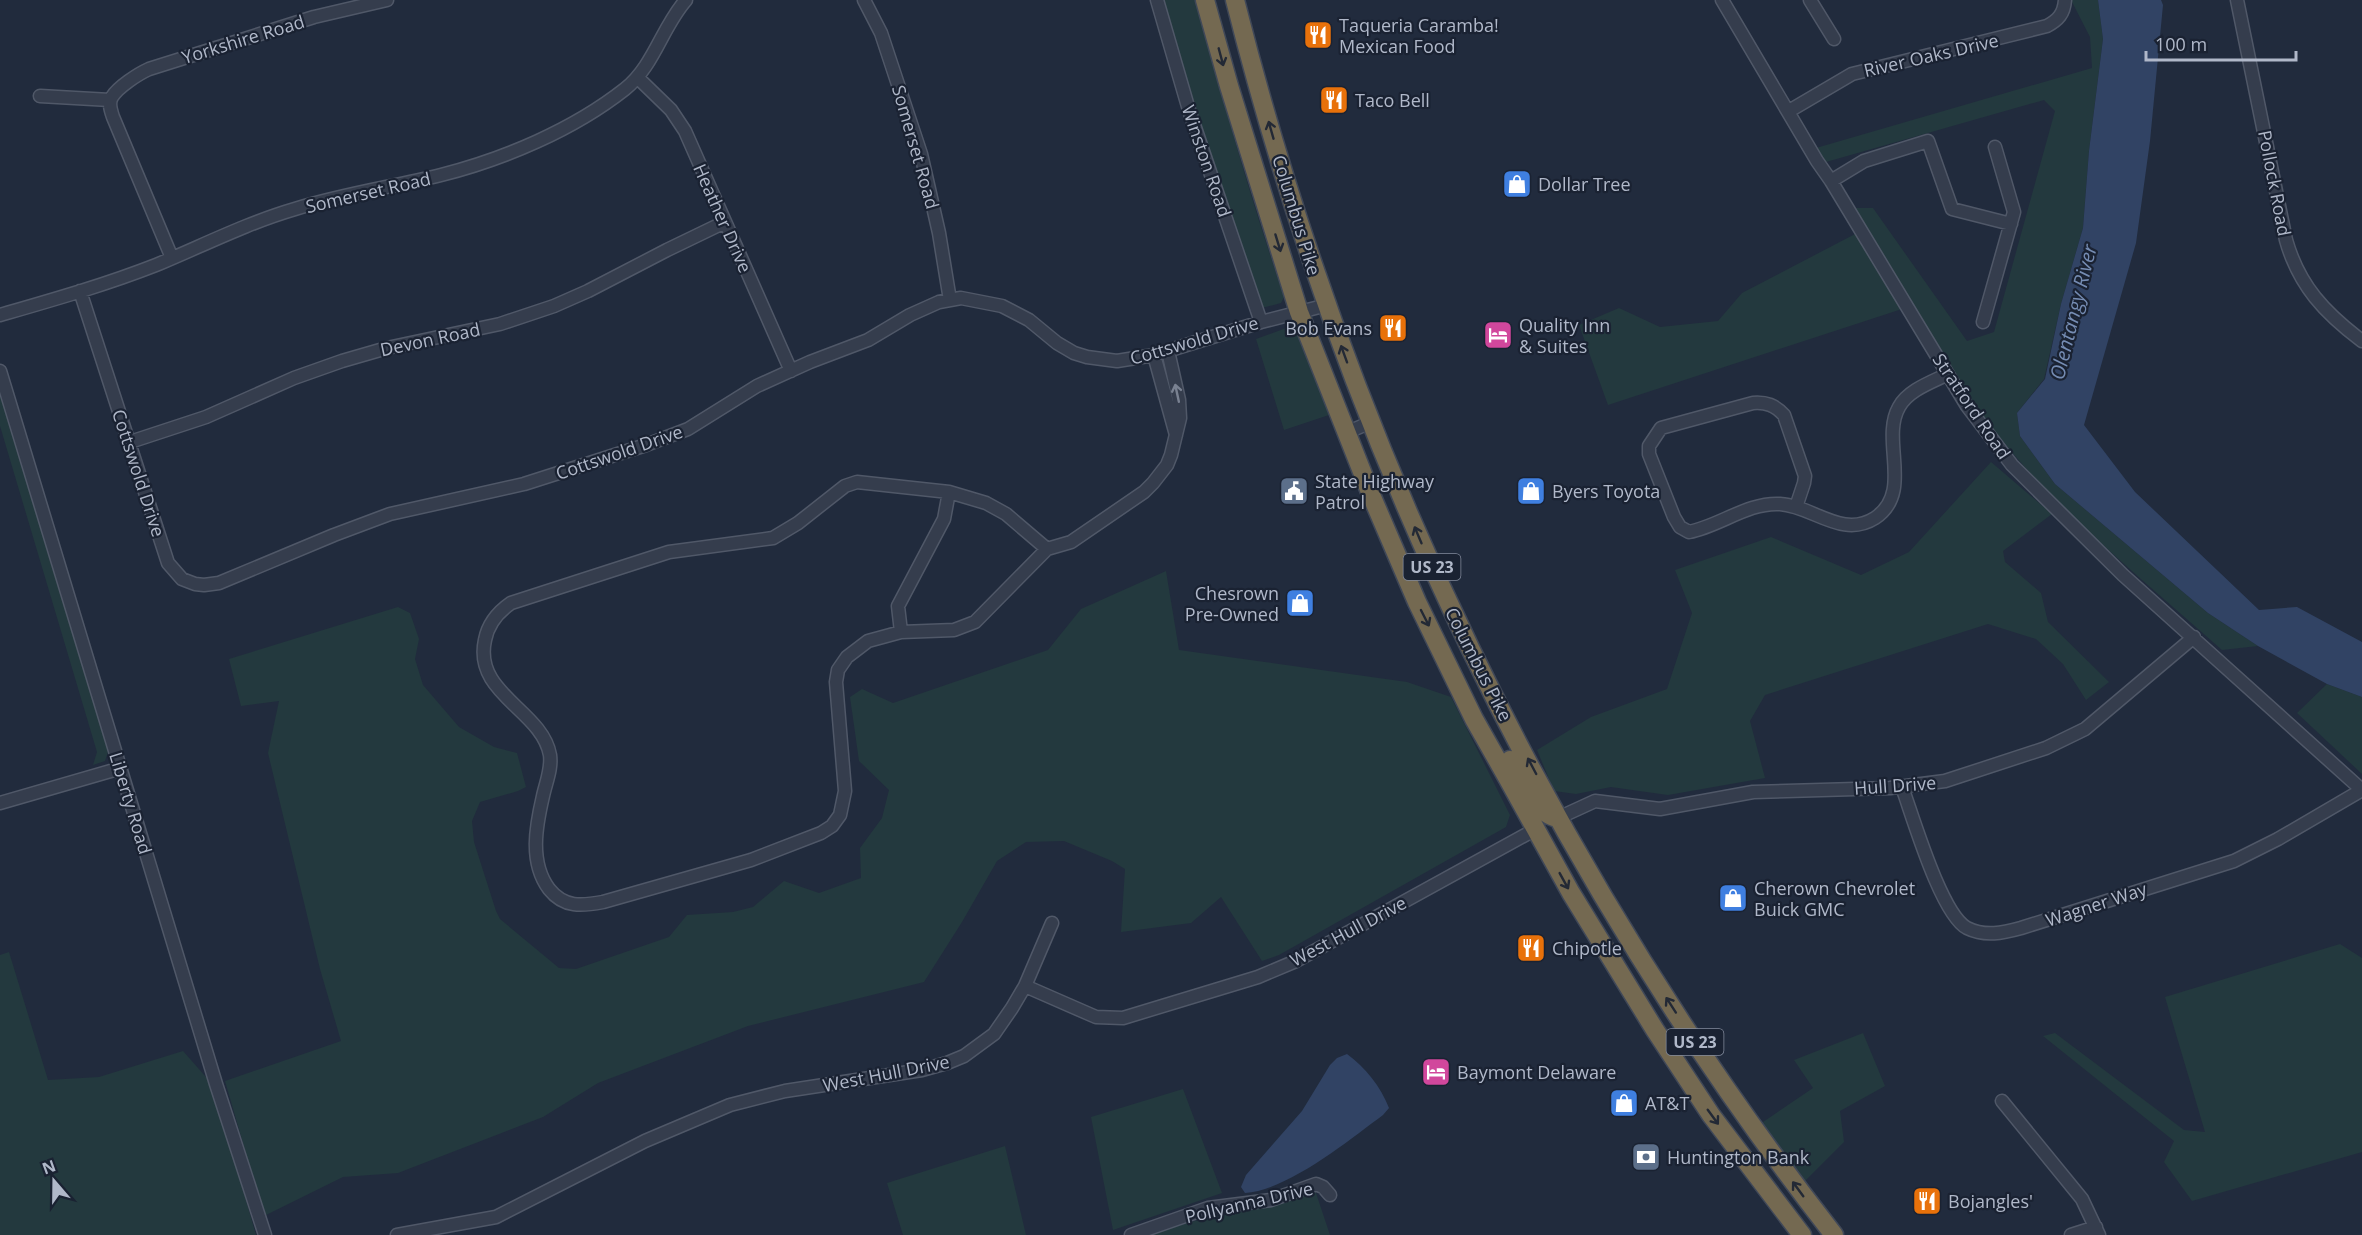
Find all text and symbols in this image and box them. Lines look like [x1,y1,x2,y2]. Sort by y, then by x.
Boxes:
street label: Yorkshire Road [179,9,307,69]
place label: Taqueria Caramba! Mexican Food [1339,13,1499,58]
restaurant icon: Taqueria Caramba! Mexican Food [1302,19,1334,51]
scale bar [2146,24,2296,62]
street label: River Oaks Drive [1861,28,2001,82]
text: 100 m [2155,32,2207,56]
one-way arrow [1215,47,1227,66]
street label: Somerset Road [887,82,945,212]
restaurant icon: Taco Bell [1318,84,1350,116]
place label: Taco Bell [1355,88,1430,112]
street label: Winston Road [1177,102,1237,220]
one-way arrow [1265,121,1276,140]
street label: Pollock Road [2253,128,2297,238]
street label: Columbus Pike [1267,152,1327,278]
street label: Heather Drive [688,160,758,276]
street label: Somerset Road [303,166,433,218]
shop icon: Dollar Tree [1501,168,1533,200]
place label: Dollar Tree [1538,172,1631,196]
one-way arrow [1273,233,1284,252]
water label: Olentangy River [2043,240,2103,383]
street label: Cottswold Drive [1127,310,1261,370]
restaurant icon: Bob Evans [1377,312,1409,344]
place label: Quality Inn & Suites [1519,313,1610,358]
place label: Bob Evans [1285,316,1372,340]
street label: Devon Road [378,317,482,361]
hotel icon: Quality Inn & Suites [1482,319,1514,351]
one-way arrow [1338,346,1349,364]
street label: Stratford Road [1928,348,2016,464]
one-way arrow [1171,383,1182,403]
street label: Cottswold Drive [107,406,171,540]
street label: Cottswold Drive [552,419,686,485]
place label: State Highway Patrol [1315,469,1435,514]
public building icon: State Highway Patrol [1278,475,1310,507]
shop icon: Byers Toyota [1515,475,1547,507]
place label: Byers Toyota [1552,479,1660,503]
one-way arrow [1412,526,1424,544]
road number: US 23 [1404,554,1460,580]
place label: Chesrown Pre-Owned [1185,581,1279,626]
shop icon: Chesrown Pre-Owned [1284,587,1316,619]
street label: Columbus Pike [1440,603,1518,725]
one-way arrow [1420,609,1431,627]
street label: Liberty Road [104,749,158,857]
one-way arrow [1525,758,1537,776]
street label: Hull Drive [1853,770,1937,800]
one-way arrow [1559,872,1571,889]
place label: Cherown Chevrolet Buick GMC [1754,876,1915,921]
street label: Wagner Way [2042,876,2151,932]
shop icon: Cherown Chevrolet Buick GMC [1717,882,1749,914]
street label: West Hull Drive [1286,890,1410,972]
restaurant icon: Chipotle [1515,932,1547,964]
place label: Chipotle [1552,936,1622,960]
one-way arrow [1665,997,1677,1014]
road number: US 23 [1666,1029,1724,1055]
street label: West Hull Drive [821,1049,951,1097]
hotel icon: Baymont Delaware [1420,1056,1452,1088]
place label: Baymont Delaware [1457,1060,1616,1084]
shop icon: AT&T [1608,1087,1640,1119]
place label: AT&T [1645,1091,1689,1115]
one-way arrow [1706,1108,1719,1124]
bank icon: Huntington Bank [1630,1141,1662,1173]
place label: Huntington Bank [1667,1145,1810,1169]
north arrow [24,1151,84,1211]
text: N [39,1154,59,1179]
street label: Pollyanna Drive [1183,1176,1315,1228]
one-way arrow [1792,1181,1804,1197]
restaurant icon: Bojangles' [1911,1185,1943,1217]
place label: Bojangles' [1948,1189,2033,1213]

